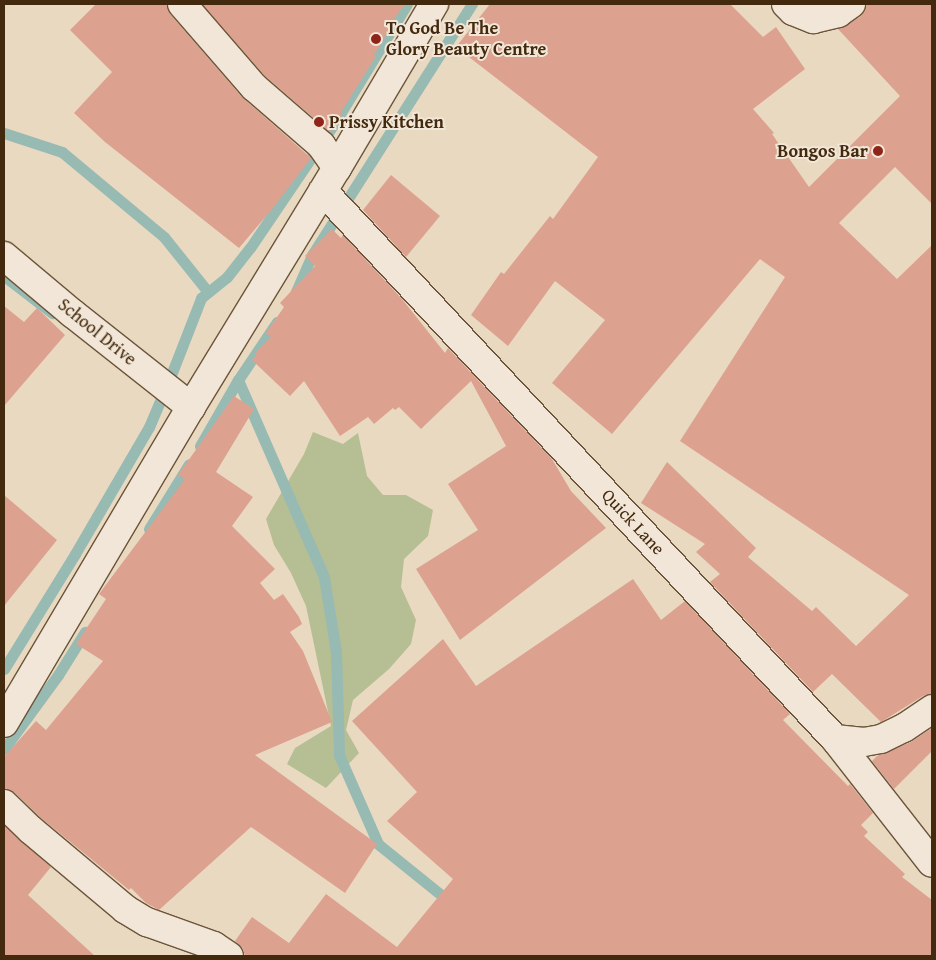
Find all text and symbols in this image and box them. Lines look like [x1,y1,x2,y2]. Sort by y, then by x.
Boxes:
place label: To God Be The Glory Beauty Centre [386,18,546,60]
marker: To God Be The Glory Beauty Centre [370,33,382,45]
place label: Prissy Kitchen [329,111,444,133]
marker: Prissy Kitchen [313,116,325,128]
place label: Bongos Bar [777,140,868,162]
marker: Bongos Bar [872,145,884,157]
street label: School Drive [54,294,140,370]
street label: Quick Lane [597,485,669,559]

